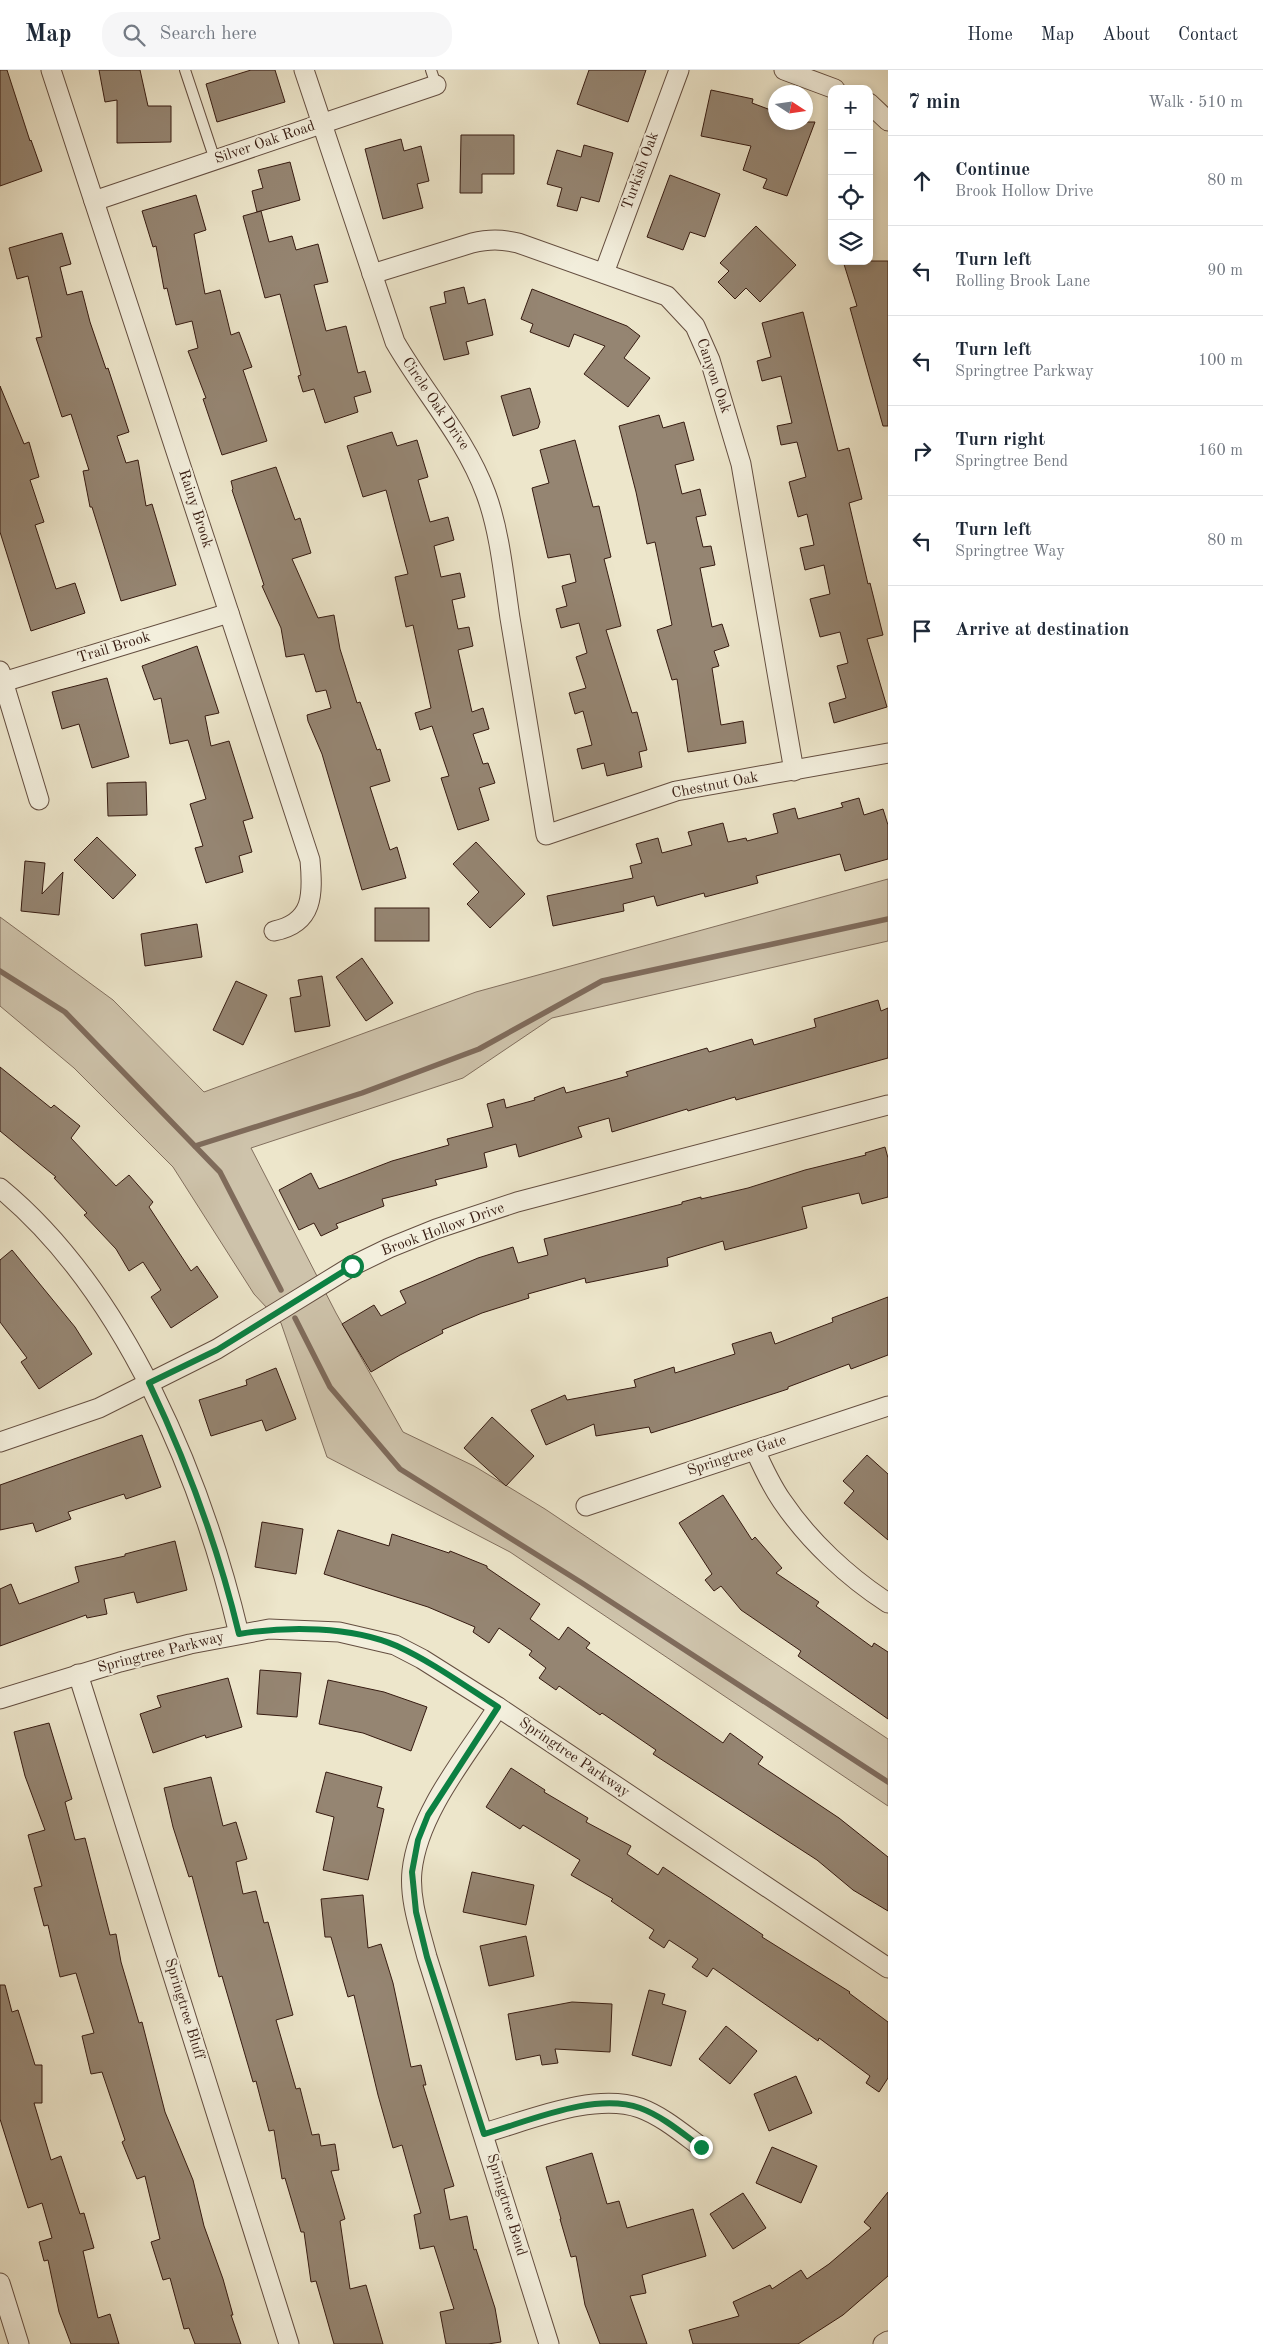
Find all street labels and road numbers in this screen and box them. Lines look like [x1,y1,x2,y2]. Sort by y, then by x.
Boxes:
street label: Silver Oak Road [213,119,317,167]
street label: Turkish Oak [620,130,662,212]
street label: Canyon Oak [693,337,733,416]
street label: Circle Oak Drive [399,355,471,453]
street label: Rainy Brook [175,468,215,550]
street label: Trail Brook [76,630,153,666]
street label: Chestnut Oak [670,770,760,802]
street label: Brook Hollow Drive [379,1201,507,1259]
street label: Springtree Gate [686,1433,789,1479]
street label: Springtree Parkway [96,1630,226,1676]
street label: Springtree Parkway [516,1715,632,1801]
street label: Springtree Bluff [161,1957,207,2062]
street label: Springtree Bend [483,2152,529,2258]

